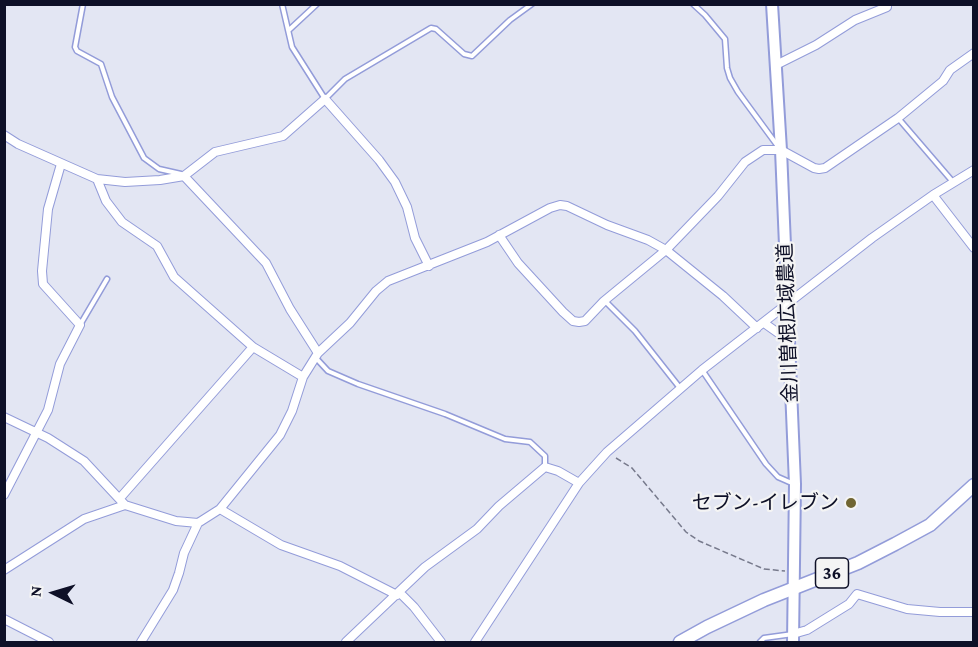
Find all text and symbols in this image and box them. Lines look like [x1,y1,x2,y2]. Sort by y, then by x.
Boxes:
street label: 金川曽根広域農道 [773,243,803,403]
place label: セブン-イレブン [692,491,839,515]
marker: セブン-イレブン [844,496,858,510]
road number: 36 [816,558,848,588]
north arrow [24,563,84,623]
text: N [27,585,45,598]

